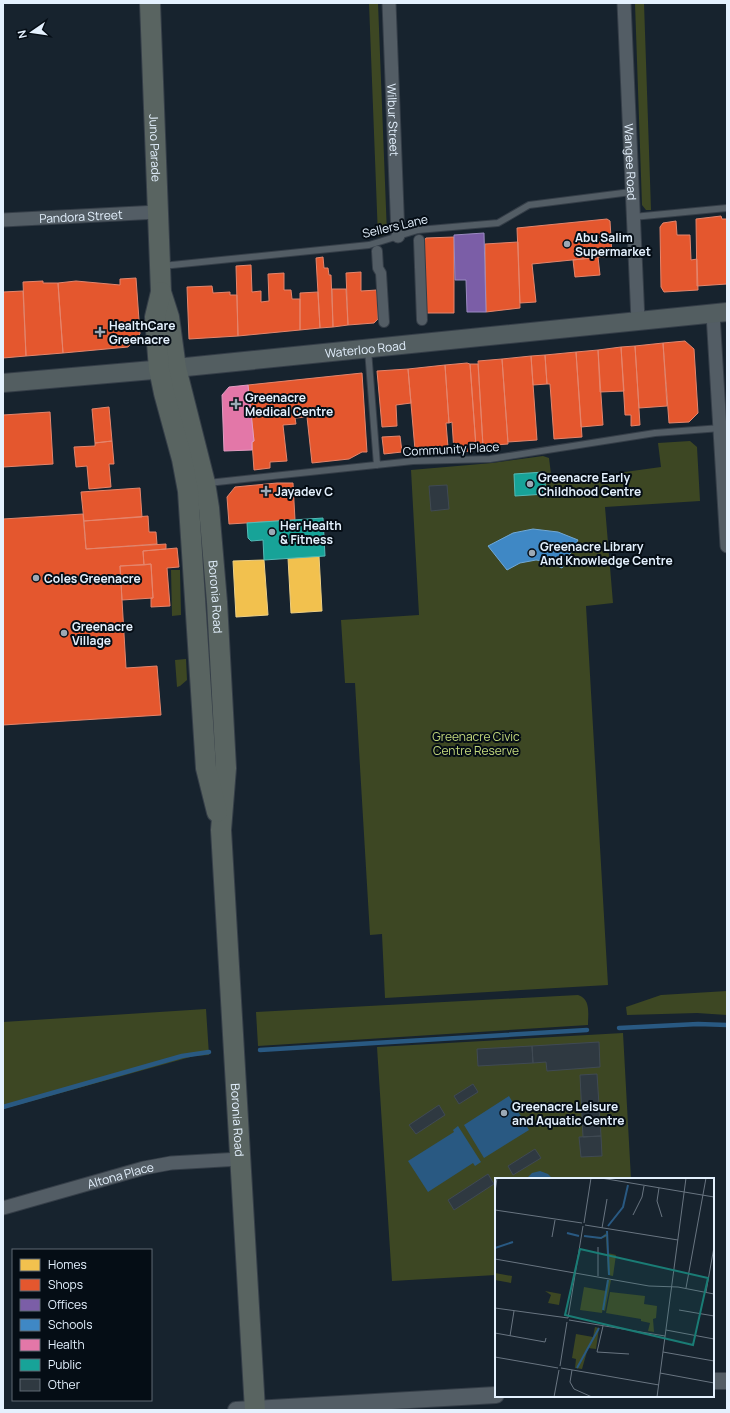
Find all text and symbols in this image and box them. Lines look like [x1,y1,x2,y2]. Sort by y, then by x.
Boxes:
north arrow [12,12,52,52]
text: N [14,29,30,40]
street label: Wilbur Street [384,83,403,157]
street label: Juno Parade [146,114,165,182]
street label: Wangee Road [621,123,641,200]
street label: Pandora Street [39,205,123,227]
street label: Sellers Lane [361,210,429,242]
place label: Abu Salim Supermarket [575,229,651,260]
marker: Abu Salim Supermarket [562,239,572,249]
place label: HealthCare Greenacre [109,317,175,348]
marker: HealthCare Greenacre [94,326,106,338]
street label: Waterloo Road [324,336,407,361]
place label: Greenacre Medical Centre [245,389,333,420]
marker: Greenacre Medical Centre [230,398,242,410]
street label: Community Place [402,438,500,460]
place label: Greenacre Early Childhood Centre [538,469,641,500]
marker: Greenacre Early Childhood Centre [525,479,535,489]
place label: Jayadev C [275,483,333,500]
marker: Jayadev C [260,485,272,497]
place label: Her Health & Fitness [280,517,342,548]
marker: Her Health & Fitness [267,527,277,537]
place label: Greenacre Library And Knowledge Centre [540,538,673,569]
marker: Greenacre Library And Knowledge Centre [527,548,537,558]
street label: Boronia Road [205,560,227,634]
place label: Coles Greenacre [44,570,141,587]
marker: Coles Greenacre [31,573,41,583]
place label: Greenacre Village [72,618,133,649]
marker: Greenacre Village [59,628,69,638]
park label: Greenacre Civic Centre Reserve [432,728,520,759]
street label: Boronia Road [227,1083,249,1157]
place label: Greenacre Leisure and Aquatic Centre [512,1098,624,1129]
marker: Greenacre Leisure and Aquatic Centre [499,1108,509,1118]
street label: Altona Place [85,1158,155,1192]
inset map [495,1178,714,1397]
legend [12,1249,152,1401]
text: Homes [48,1256,87,1273]
text: Shops [48,1276,83,1293]
text: Offices [48,1296,87,1313]
text: Schools [48,1316,92,1333]
text: Health [48,1336,85,1353]
text: Public [48,1356,82,1373]
text: Other [48,1376,81,1393]

